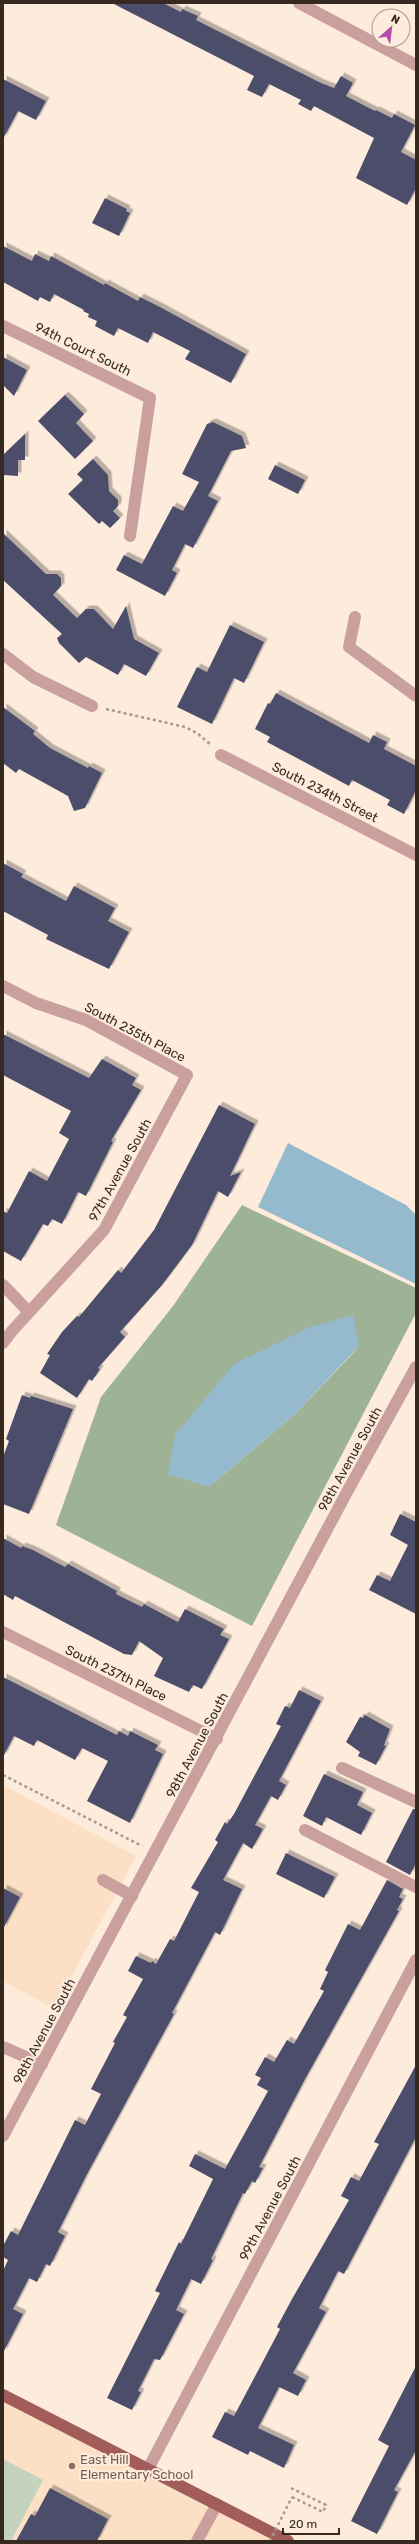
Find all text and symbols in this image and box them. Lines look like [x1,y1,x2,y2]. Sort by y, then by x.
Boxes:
north arrow [371,8,411,48]
text: N [389,12,402,27]
street label: 94th Court South [32,319,134,379]
street label: South 234th Street [270,759,380,825]
street label: South 235th Place [82,999,188,1065]
street label: 97th Avenue South [85,1116,155,1224]
street label: 98th Avenue South [315,1404,385,1514]
street label: South 237th Place [63,1642,169,1704]
street label: 98th Avenue South [163,1690,231,1800]
street label: 98th Avenue South [10,1976,78,2086]
street label: 99th Avenue South [236,2153,304,2263]
place label: East Hill Elementary School [80,2452,193,2482]
marker: East Hill Elementary School [67,2461,77,2471]
scale bar [283,2510,339,2536]
text: 20 m [289,2517,317,2531]

